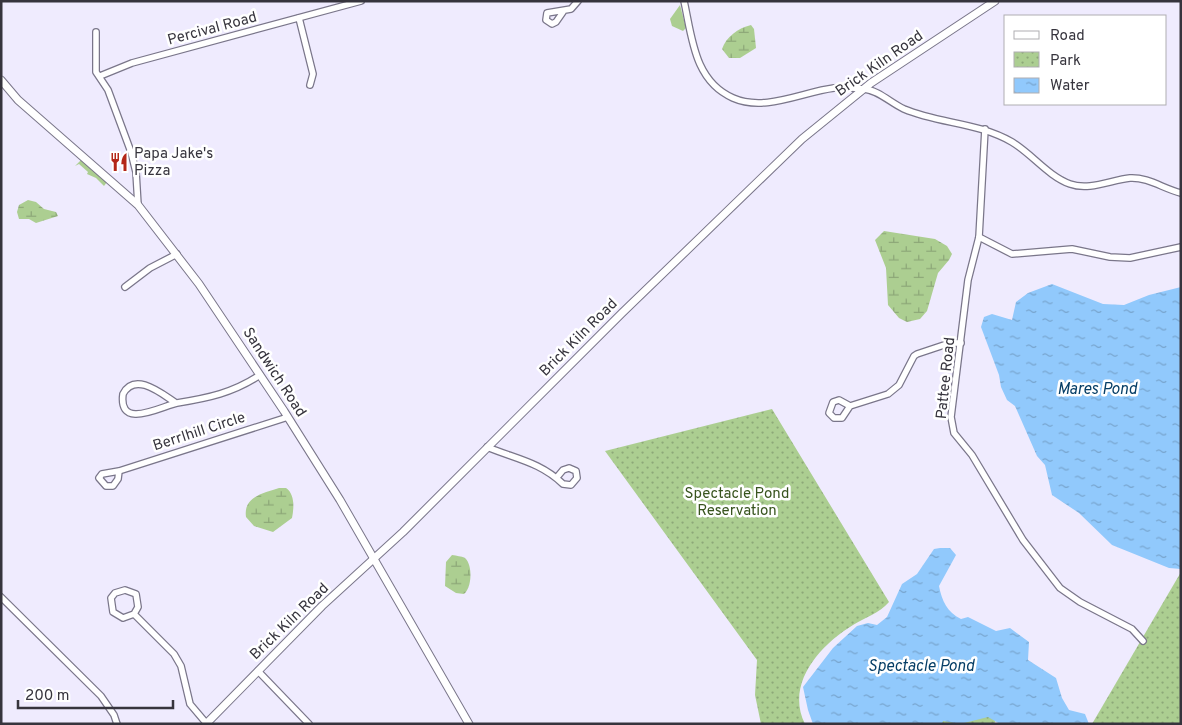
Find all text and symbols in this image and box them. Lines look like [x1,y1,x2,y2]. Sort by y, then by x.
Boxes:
street label: Percival Road [166,8,259,51]
legend [1004,15,1167,105]
street label: Brick Kiln Road [832,27,927,101]
text: Road [1050,27,1085,46]
text: Park [1050,52,1081,71]
text: Water [1050,77,1090,96]
place label: Papa Jake's Pizza [134,145,213,181]
restaurant icon: Papa Jake's Pizza [108,151,130,173]
street label: Brick Kiln Road [536,295,622,381]
street label: Sandwich Road [238,324,310,421]
street label: Pattee Road [933,336,960,420]
water label: Mares Pond [1057,380,1138,400]
street label: BerrIhill Circle [151,409,248,456]
park label: Spectacle Pond Reservation [685,485,789,521]
street label: Brick Kiln Road [246,580,334,665]
water label: Spectacle Pond [868,657,976,677]
scale bar [18,678,172,710]
text: 200 m [25,687,70,706]

